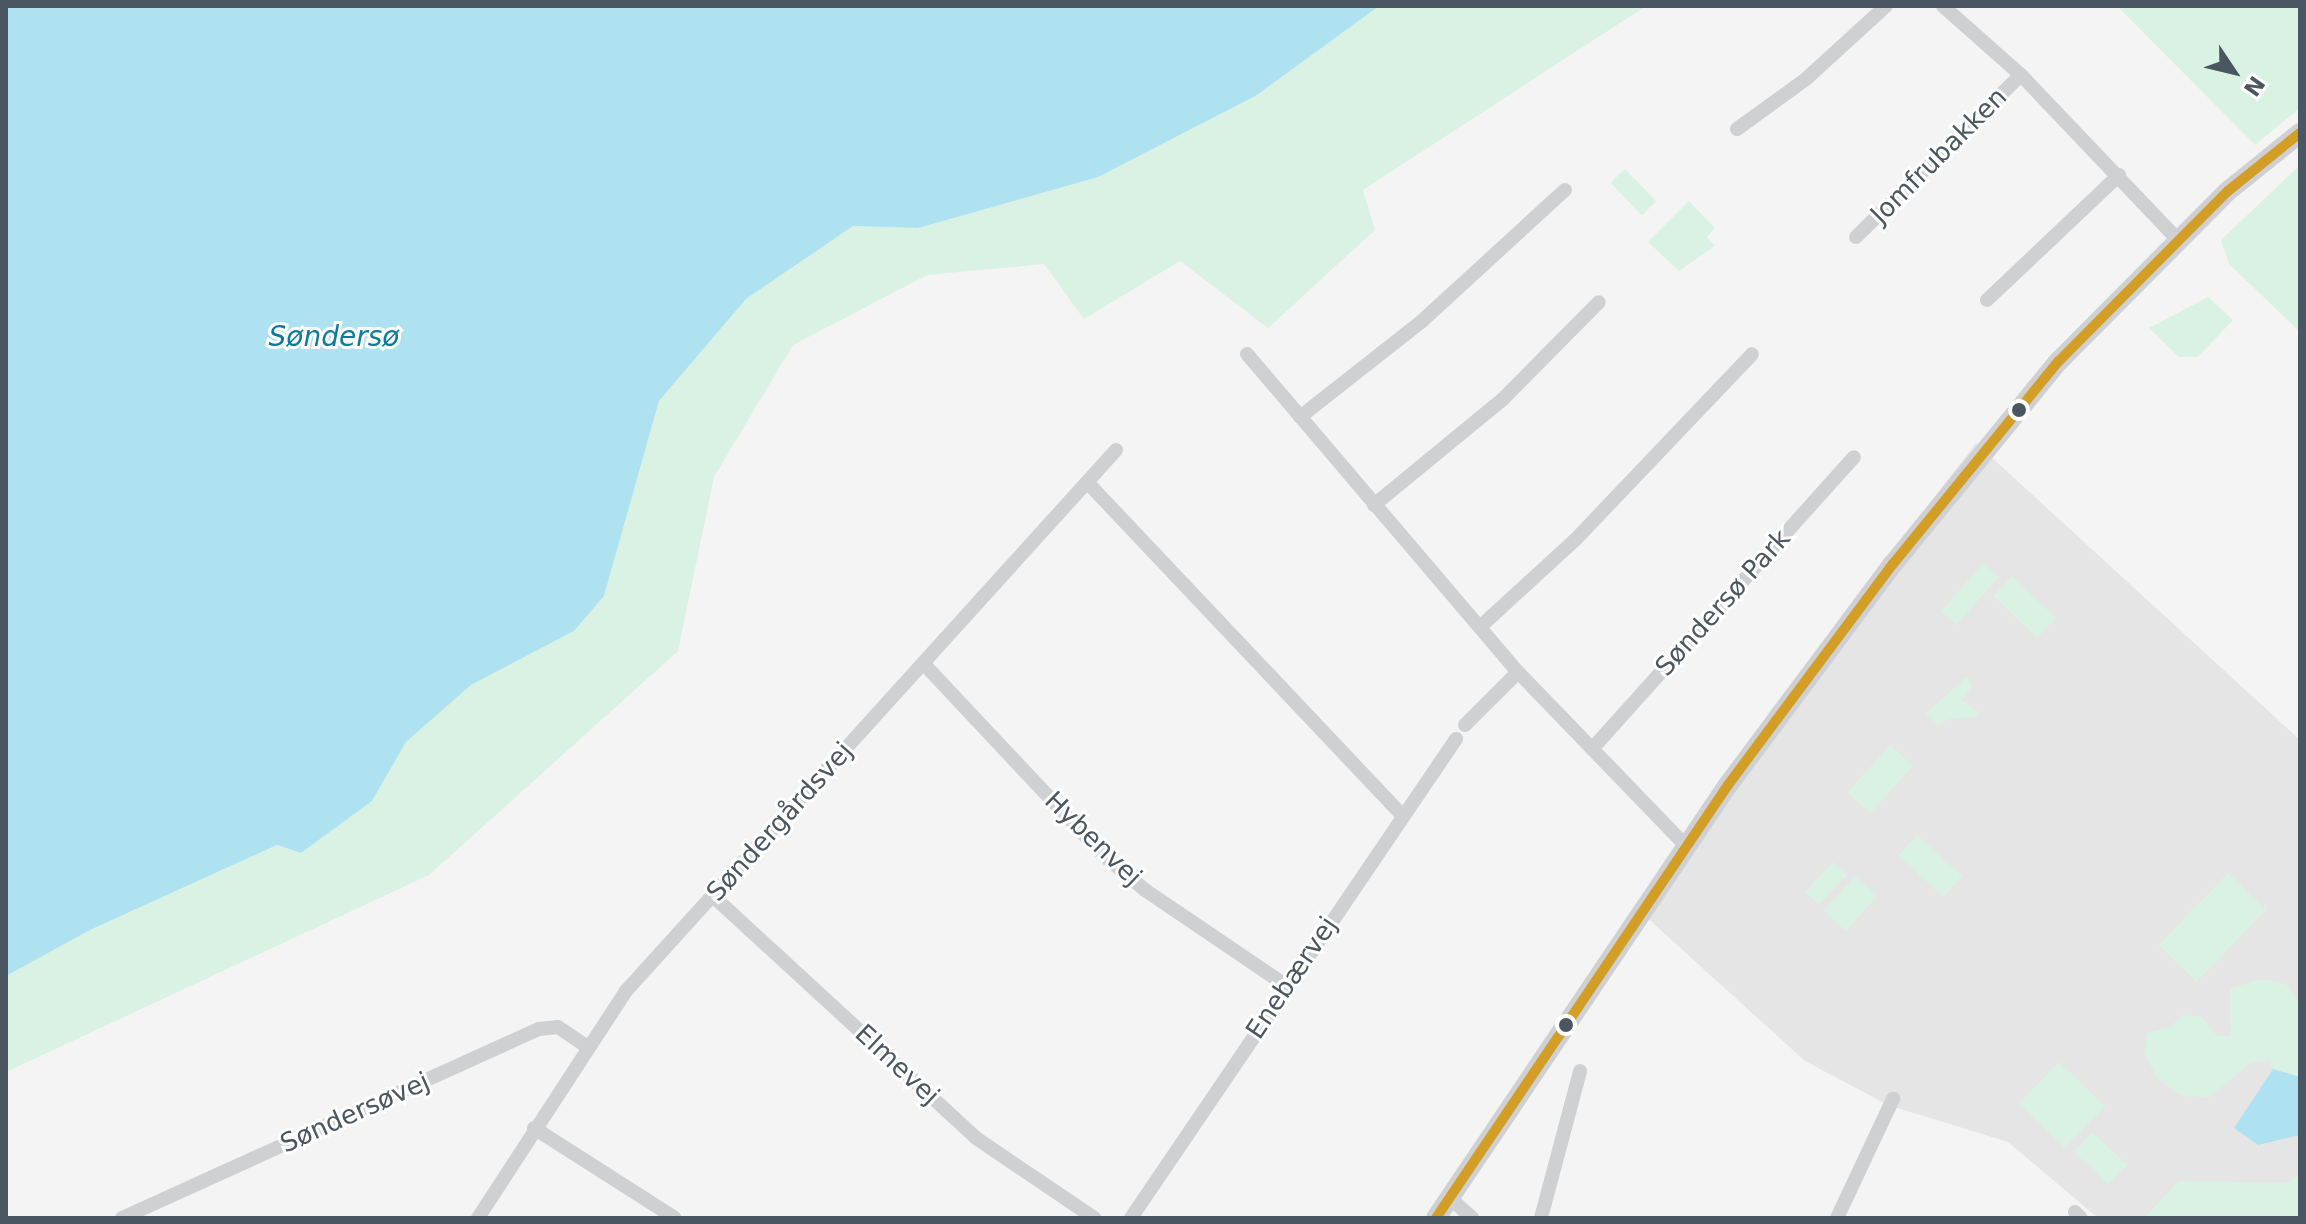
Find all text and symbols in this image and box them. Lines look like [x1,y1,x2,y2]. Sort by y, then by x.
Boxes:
north arrow [2194,32,2274,112]
text: N [2239,71,2270,101]
street label: Jomfrubakken [1865,82,2013,230]
water label: Søndersø [269,320,399,354]
unlabelled marker [2011,402,2027,418]
street label: Søndersø Park [1649,523,1797,683]
street label: Søndergårdsvej [701,736,859,908]
street label: Hybenvej [1038,785,1148,893]
street label: Enebærvej [1240,911,1344,1045]
unlabelled marker [1558,1017,1574,1033]
street label: Elmevej [848,1018,946,1112]
street label: Søndersøvej [276,1066,434,1160]

